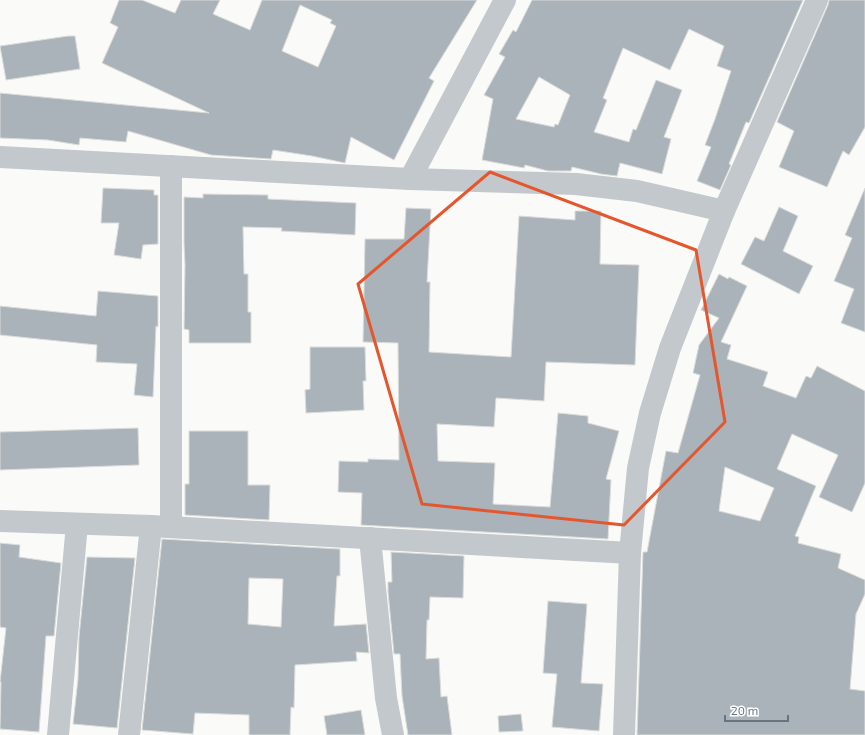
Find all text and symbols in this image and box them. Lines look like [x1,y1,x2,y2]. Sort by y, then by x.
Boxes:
scale bar [725,697,788,723]
text: 20 m [731,703,758,717]

